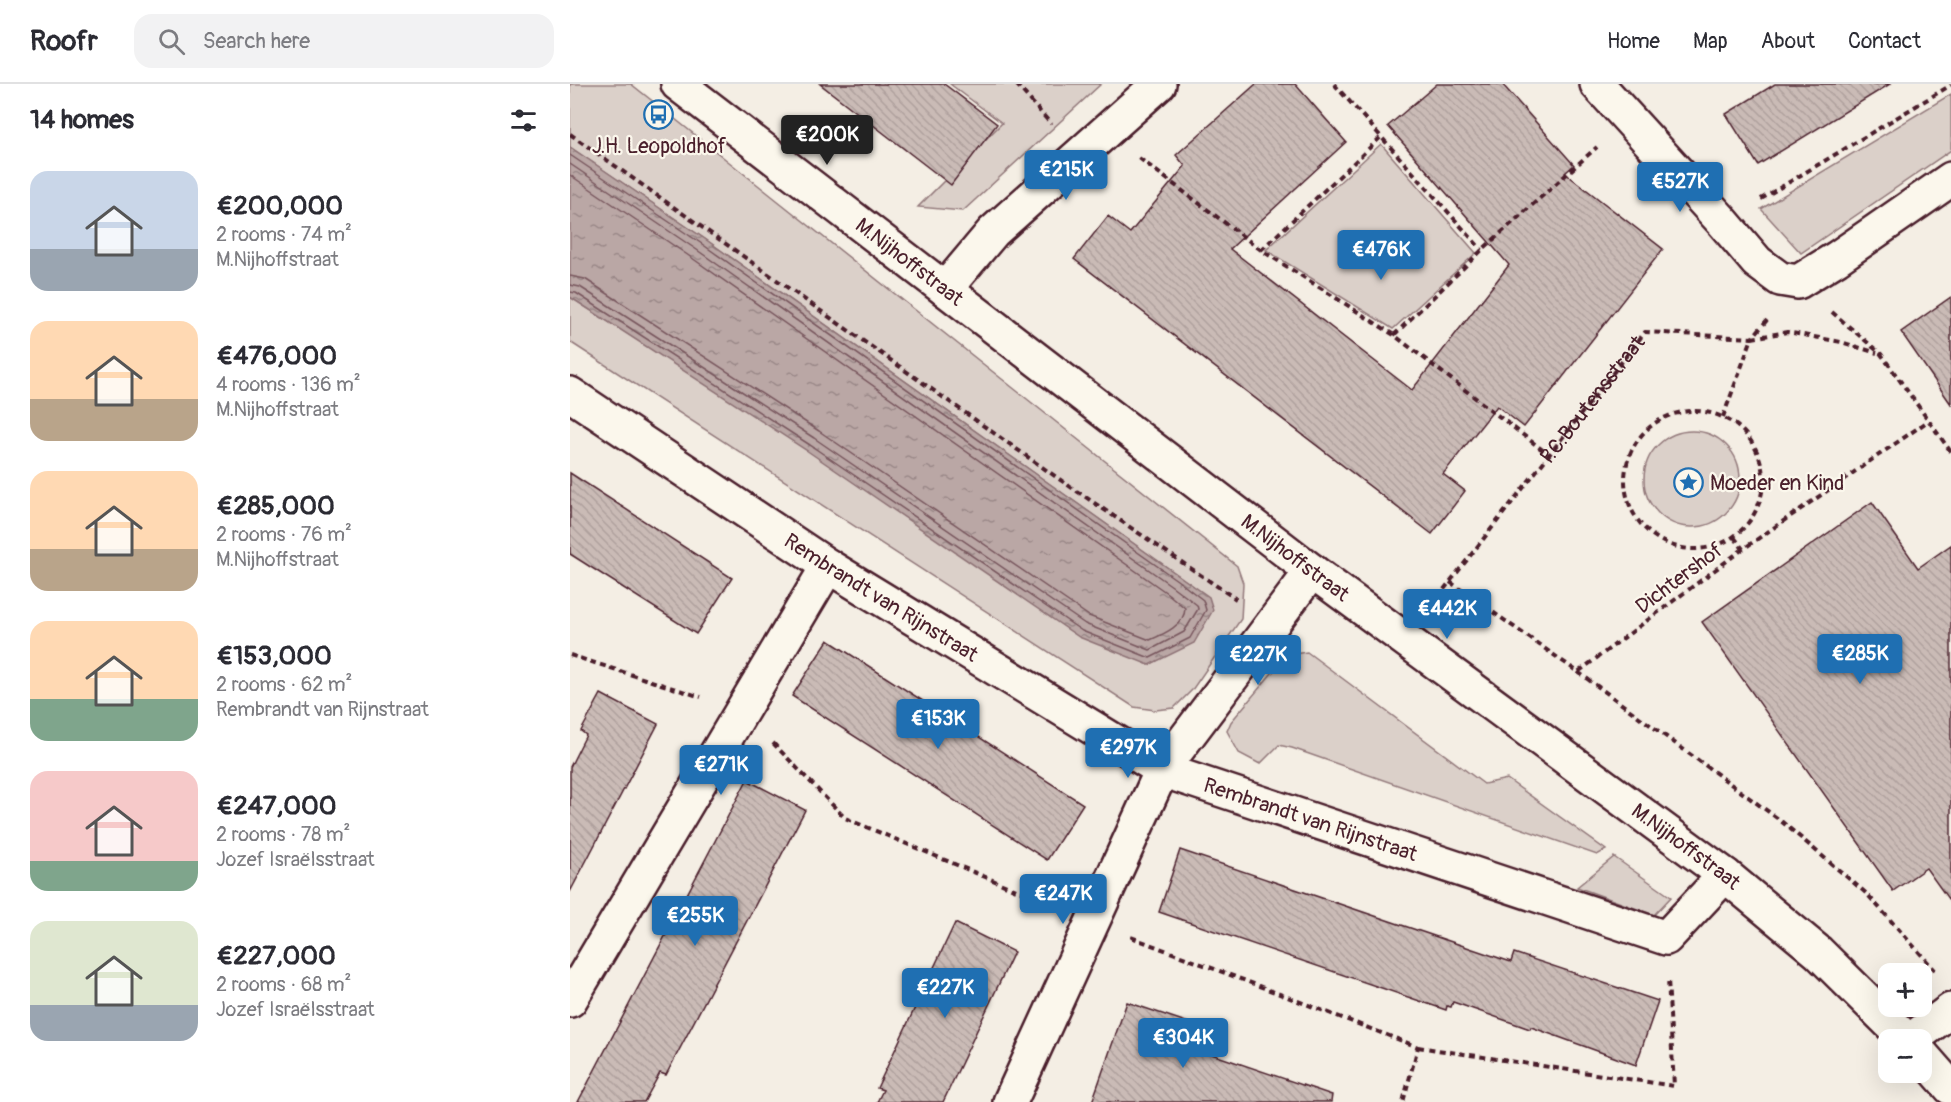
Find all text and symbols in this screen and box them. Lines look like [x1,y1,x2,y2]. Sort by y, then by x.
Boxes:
search box [134,14,554,68]
text: Roofr [30,24,98,59]
icon: search [155,25,188,58]
text: Search here [203,27,310,55]
text: Home [1607,28,1660,55]
text: Map [1693,28,1728,55]
text: About [1761,28,1815,55]
text: Contact [1848,28,1921,55]
bus stop icon: J.H. Leopoldhof [643,99,675,131]
text: 14 homes [30,104,134,136]
icon: filters [507,104,540,137]
pin: €200K [785,115,869,166]
text: €200K [795,122,859,147]
place label: J.H. Leopoldhof [592,133,727,160]
pin: €215K [1024,150,1108,201]
text: €215K [1038,157,1094,182]
pin: €527K [1638,162,1722,213]
text: €527K [1651,169,1709,194]
text: €200,000 [216,190,343,222]
icon: home [78,195,150,267]
street label: M.Nijhoffstraat [850,212,969,313]
text: 2 rooms · 74 m² [216,222,352,247]
pin: €476K [1339,230,1423,281]
text: €476K [1351,237,1411,262]
text: M.Nijhoffstraat [216,247,339,272]
street label: P.C.Boutensstraat [1534,330,1652,469]
text: €476,000 [216,340,337,372]
icon: home [78,345,150,417]
text: 4 rooms · 136 m² [216,372,361,397]
text: M.Nijhoffstraat [216,397,339,422]
place icon: Moeder en Kind [1673,467,1705,499]
place label: Moeder en Kind [1710,470,1844,497]
text: €285,000 [216,490,335,522]
icon: home [78,495,150,567]
street label: M.Nijhoffstraat [1235,508,1355,608]
text: 2 rooms · 76 m² [216,522,352,547]
street label: Rembrandt van Rijnstraat [779,528,983,669]
street label: Dichtershof [1630,536,1729,620]
text: M.Nijhoffstraat [216,547,339,572]
pin: €442K [1405,589,1489,640]
text: €442K [1417,596,1477,621]
pin: €285K [1818,634,1902,685]
pin: €227K [1216,635,1300,686]
text: €153,000 [216,640,332,672]
text: €285K [1831,641,1889,666]
text: €227K [1229,642,1287,667]
icon: home [78,645,150,717]
text: 2 rooms · 62 m² [216,672,352,697]
text: Rembrandt van Rijnstraat [216,697,429,722]
pin: €153K [896,699,980,750]
text: €153K [910,706,966,731]
pin: €297K [1086,728,1170,779]
text: €297K [1099,735,1157,760]
pin: €271K [679,745,763,796]
text: €271K [694,752,748,777]
street label: Rembrandt van Rijnstraat [1200,772,1421,868]
text: €247,000 [216,790,336,822]
icon: home [78,795,150,867]
street label: M.Nijhoffstraat [1626,798,1746,897]
text: 2 rooms · 78 m² [216,822,350,847]
text: Jozef Israëlsstraat [216,847,375,872]
pin: €247K [1021,874,1105,925]
text: €247K [1034,881,1092,906]
pin: €255K [653,896,737,947]
text: €255K [666,903,724,928]
text: €227,000 [216,940,336,972]
icon: home [78,945,150,1017]
map controls [1878,963,1932,1083]
button: + [1878,963,1932,1017]
pin: €227K [903,968,987,1019]
text: 2 rooms · 68 m² [216,972,351,997]
text: €227K [916,975,974,1000]
text: Jozef Israëlsstraat [216,997,375,1022]
pin: €304K [1141,1018,1225,1069]
text: €304K [1152,1025,1214,1050]
button: − [1878,1029,1932,1083]

